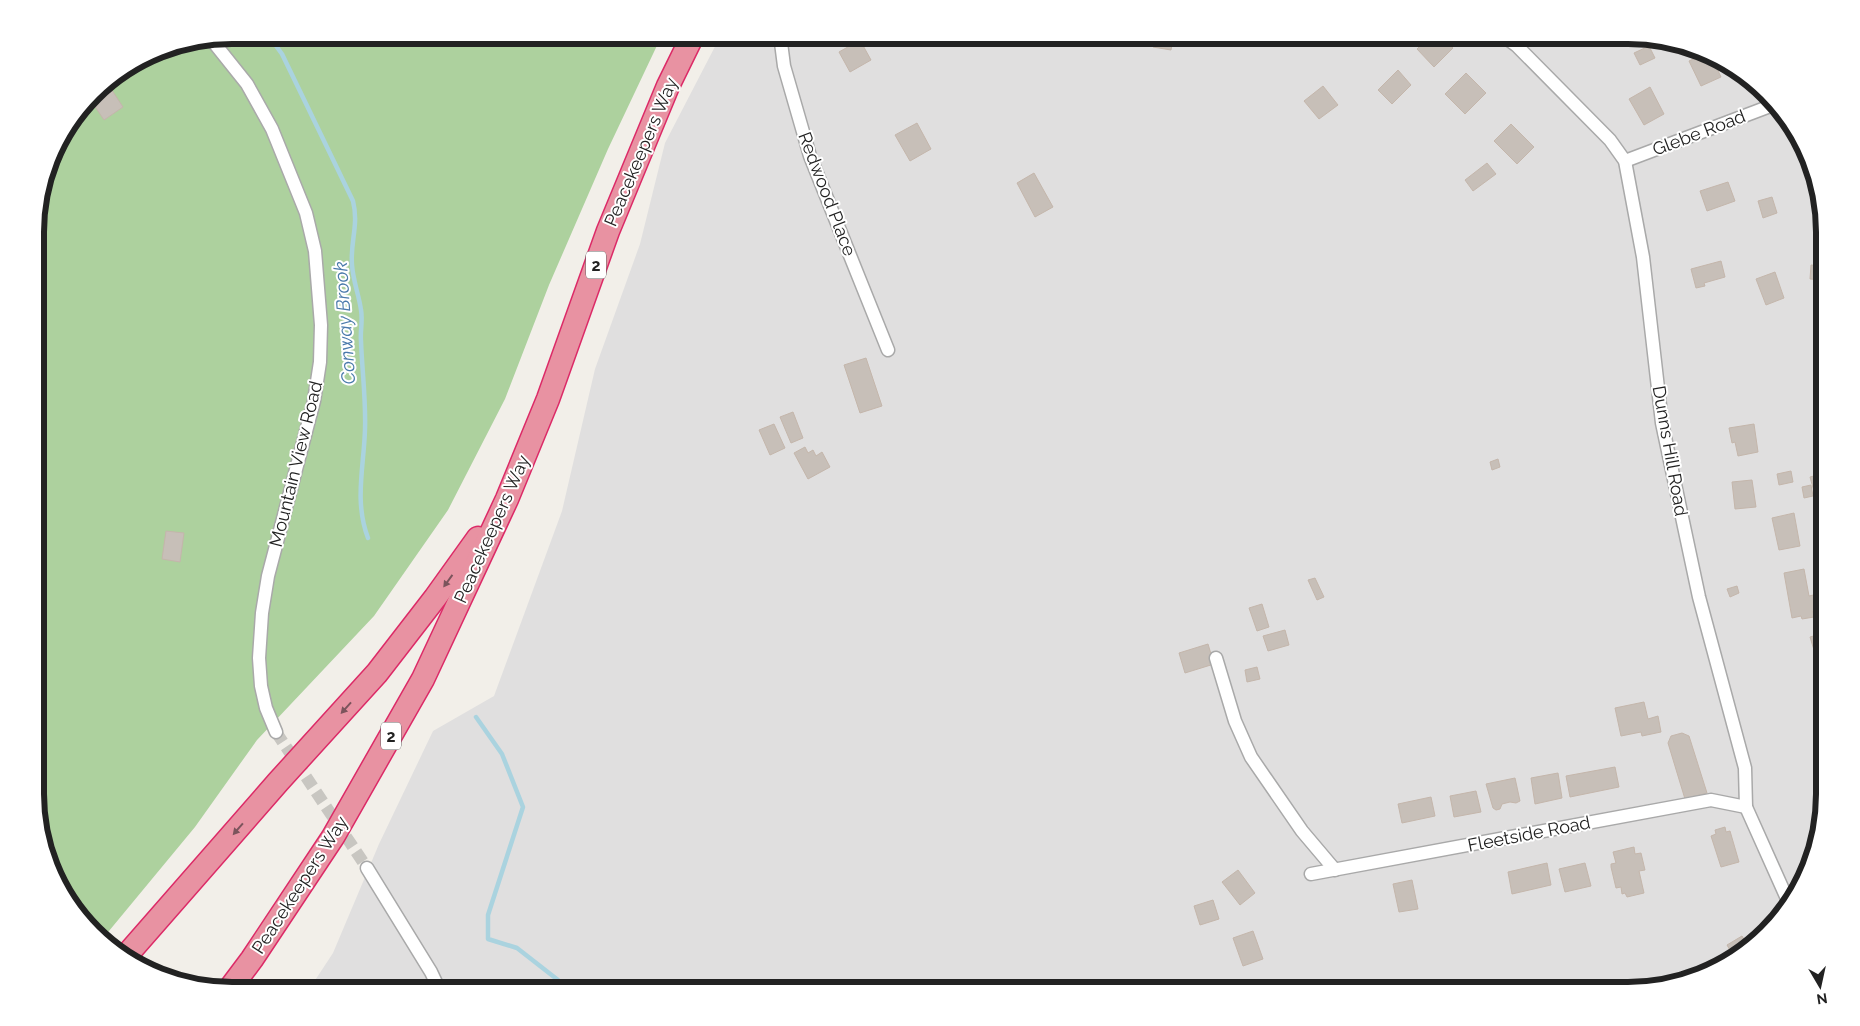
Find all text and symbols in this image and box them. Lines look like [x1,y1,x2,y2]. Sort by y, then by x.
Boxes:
street label: Peacekeepers Way [600,74,682,229]
street label: Glebe Road [1649,105,1748,160]
street label: Redwood Place [794,129,861,259]
road number: 2 [586,252,606,278]
water label: Conway Brook [329,261,359,385]
street label: Mountain View Road [265,379,326,549]
street label: Dunns Hill Road [1649,384,1692,518]
street label: Peacekeepers Way [449,451,534,606]
one-way arrow [442,574,453,587]
one-way arrow [340,701,352,713]
road number: 2 [381,722,401,749]
street label: Fleetside Road [1466,811,1592,856]
street label: Peacekeepers Way [247,812,352,957]
one-way arrow [232,822,243,835]
north arrow [1795,961,1845,1011]
text: N [1816,990,1829,1008]

